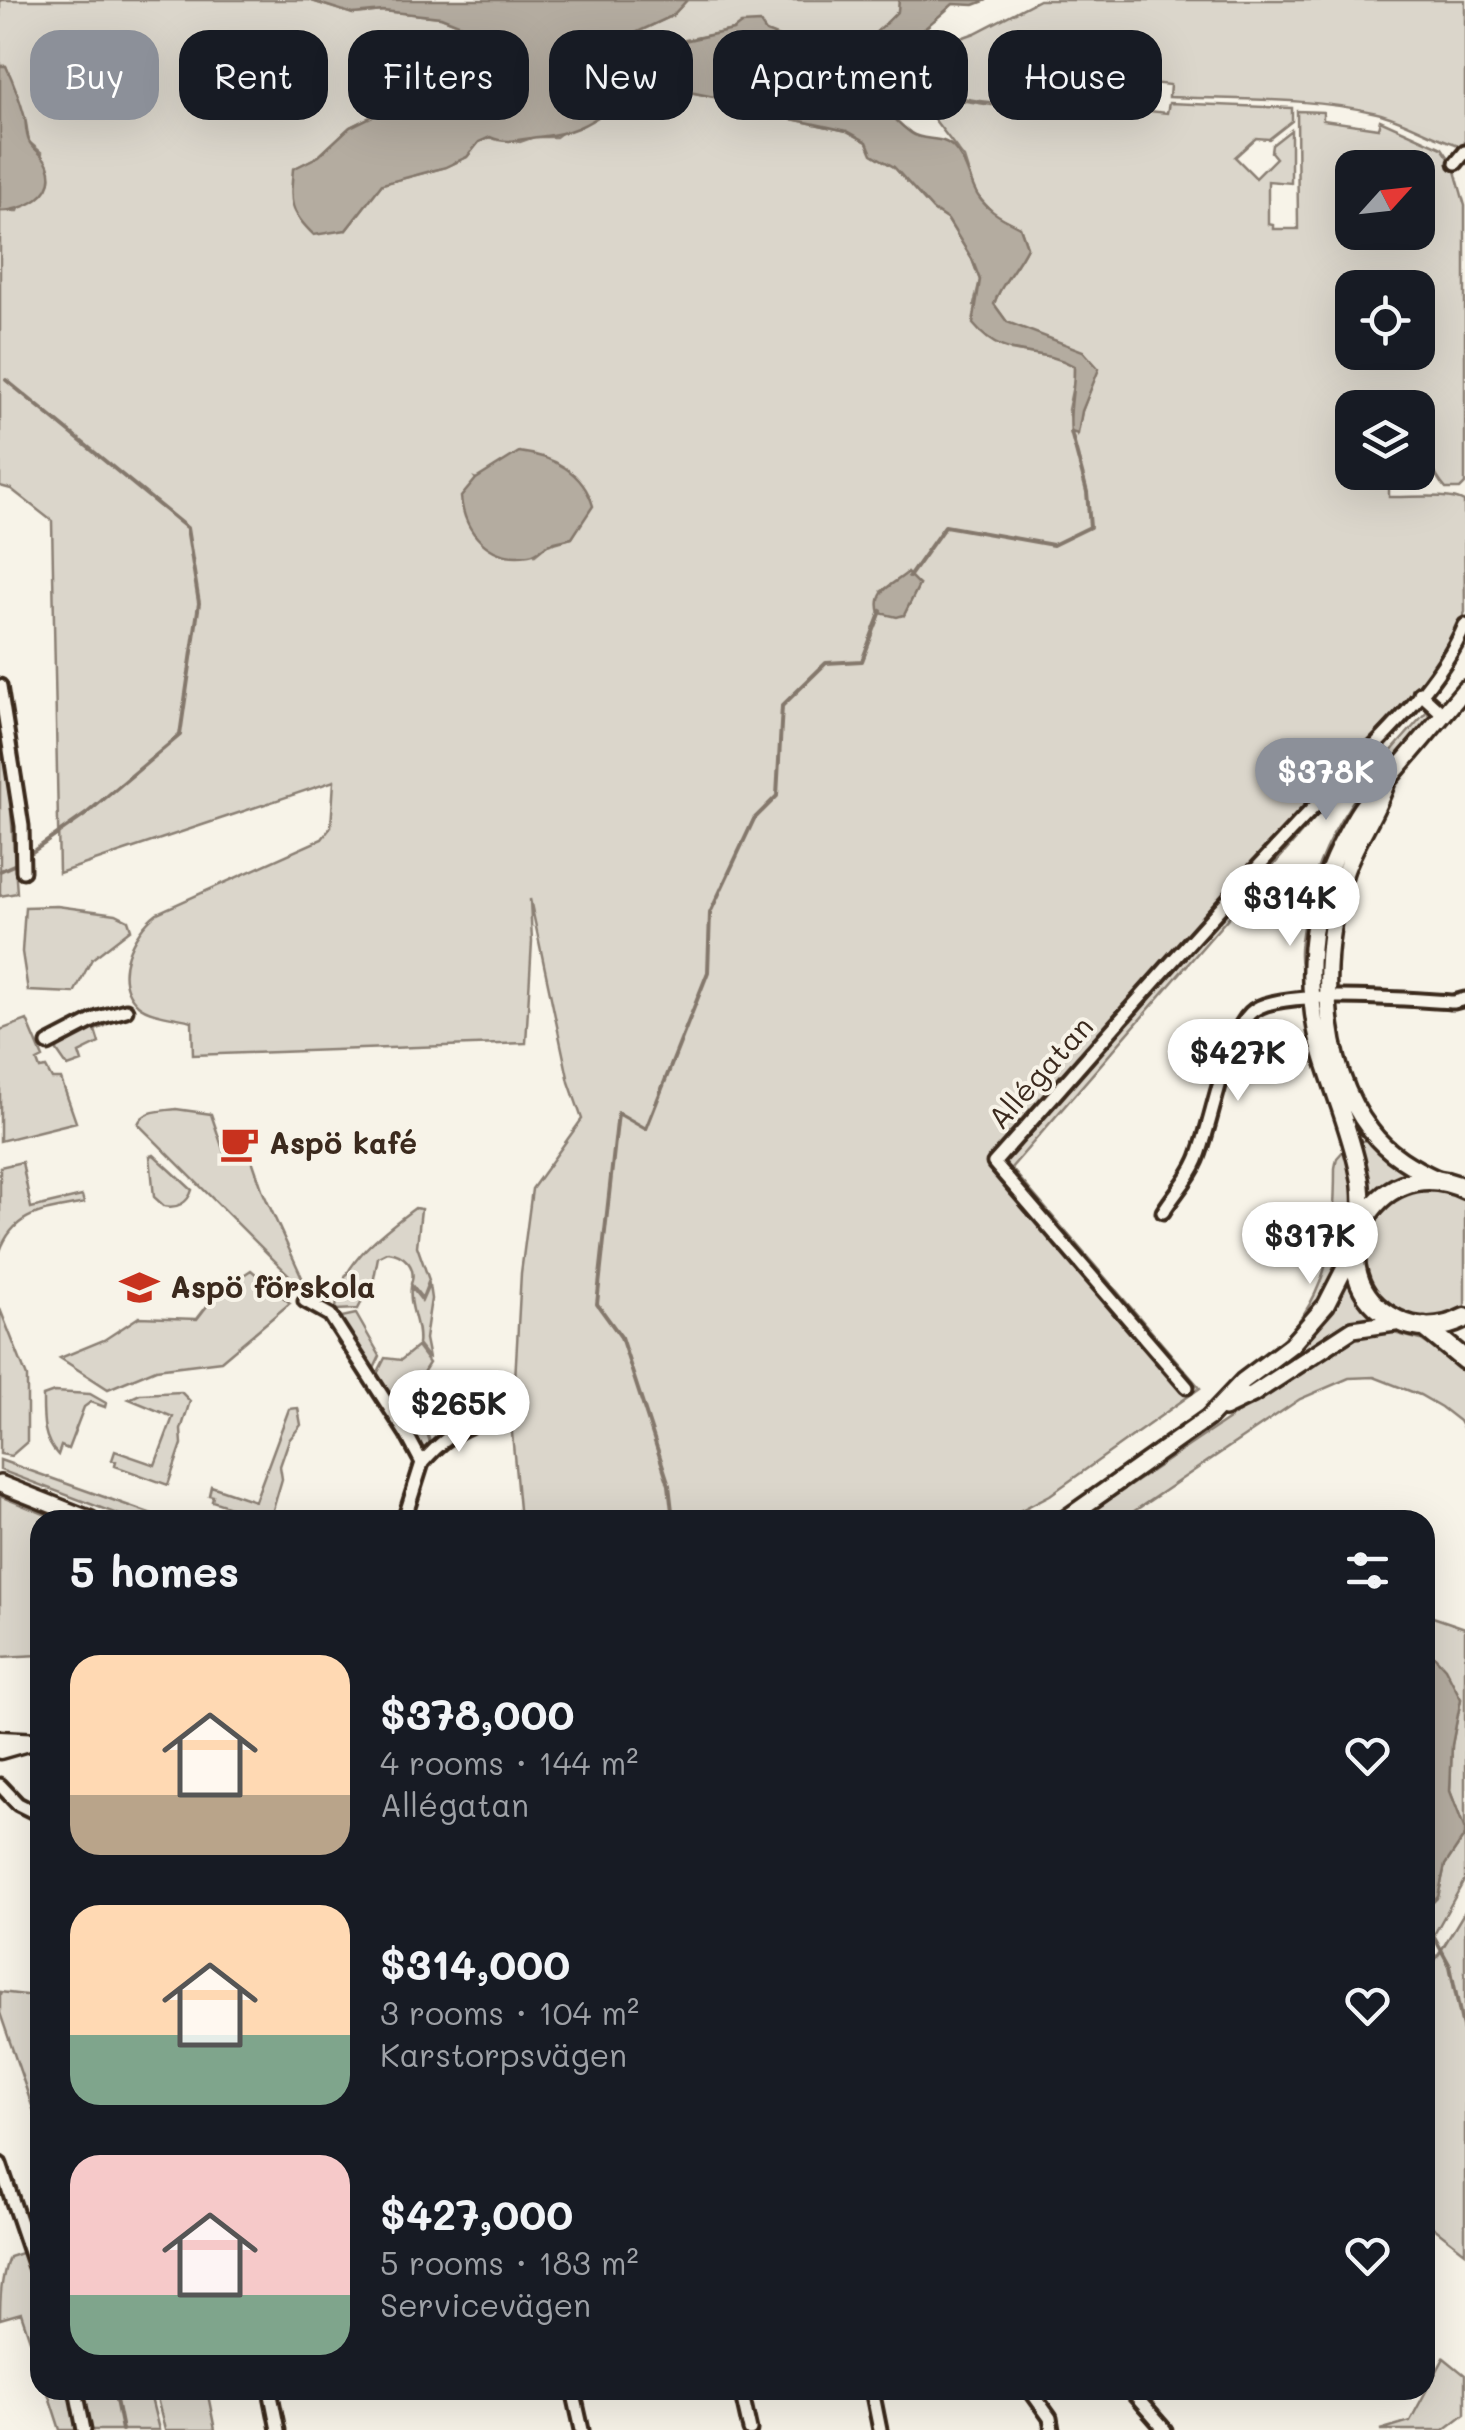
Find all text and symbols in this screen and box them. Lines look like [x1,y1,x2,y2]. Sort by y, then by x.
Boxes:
chip: Buy [30,30,159,120]
chip: Rent [179,30,328,120]
chip: Filters [348,30,529,120]
chip: New [549,30,693,120]
chip: Apartment [713,30,968,120]
chip: House [988,30,1162,120]
north arrow [1335,150,1435,250]
map controls [1335,150,1435,490]
button: locate [1335,270,1435,370]
button: layers [1335,390,1435,490]
pin: $378K [1256,738,1396,823]
text: $378K [1277,749,1375,791]
pin: $314K [1220,864,1360,949]
text: $314K [1243,875,1337,917]
street label: Allégatan [978,1006,1101,1137]
pin: $427K [1168,1019,1308,1104]
text: $427K [1190,1030,1286,1072]
place label: Aspö kafé [269,1122,417,1162]
cafe icon: Aspö kafé [218,1123,260,1165]
pin: $317K [1240,1202,1380,1287]
text: $317K [1264,1213,1356,1255]
place label: Aspö förskola [170,1266,375,1306]
school or university icon: Aspö förskola [119,1267,161,1309]
pin: $265K [389,1370,529,1455]
text: $265K [411,1381,507,1423]
text: 5 homes [70,1543,239,1598]
icon: filters [1340,1543,1395,1598]
text: $378,000 [380,1686,575,1741]
icon: home [150,1695,270,1815]
icon: heart [1340,1728,1395,1783]
text: 4 rooms · 144 m² [380,1741,638,1783]
text: Allégatan [380,1783,529,1825]
text: $314,000 [380,1936,570,1991]
icon: home [150,1945,270,2065]
icon: heart [1340,1978,1395,2033]
text: 3 rooms · 104 m² [380,1991,639,2033]
text: Karstorpsvägen [380,2033,627,2075]
text: $427,000 [380,2186,573,2241]
icon: home [150,2195,270,2315]
icon: heart [1340,2228,1395,2283]
text: 5 rooms · 183 m² [380,2241,639,2283]
text: Servicevägen [380,2283,591,2325]

